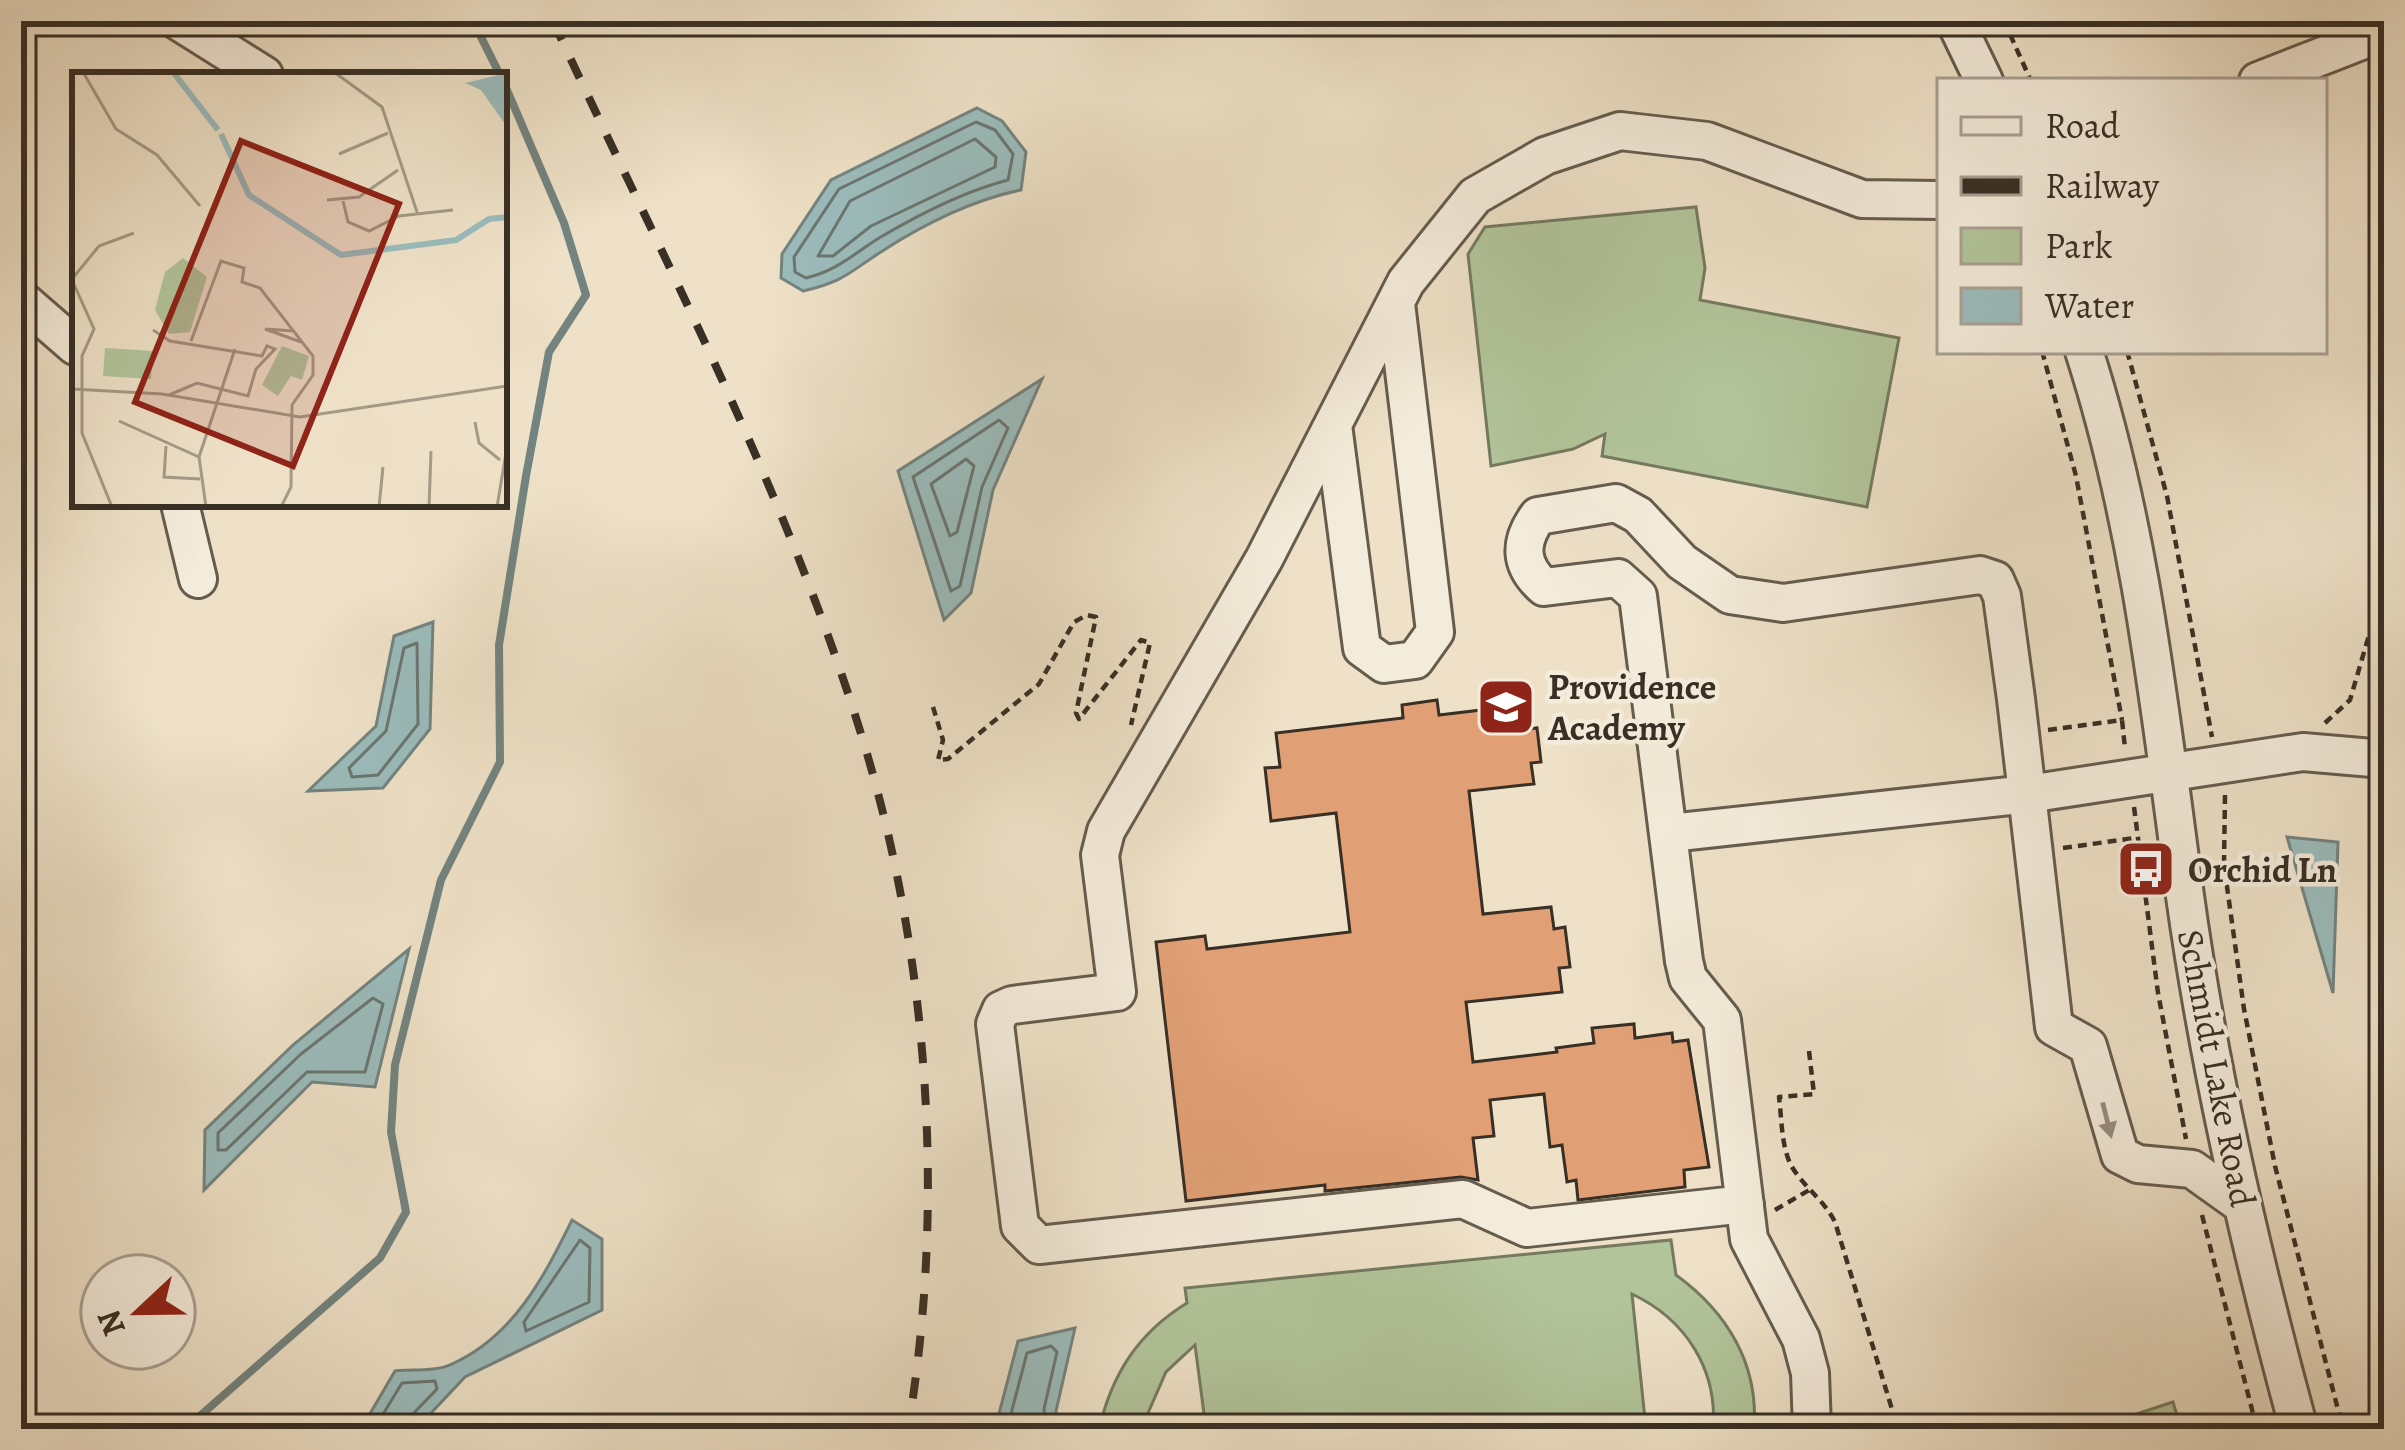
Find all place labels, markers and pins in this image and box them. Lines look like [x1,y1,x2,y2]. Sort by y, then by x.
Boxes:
place label: Providence Academy [1547,662,1716,752]
school or university icon: Providence Academy [1475,676,1537,738]
bus stop icon: Orchid Ln [2115,838,2177,900]
place label: Orchid Ln [2188,845,2337,894]

